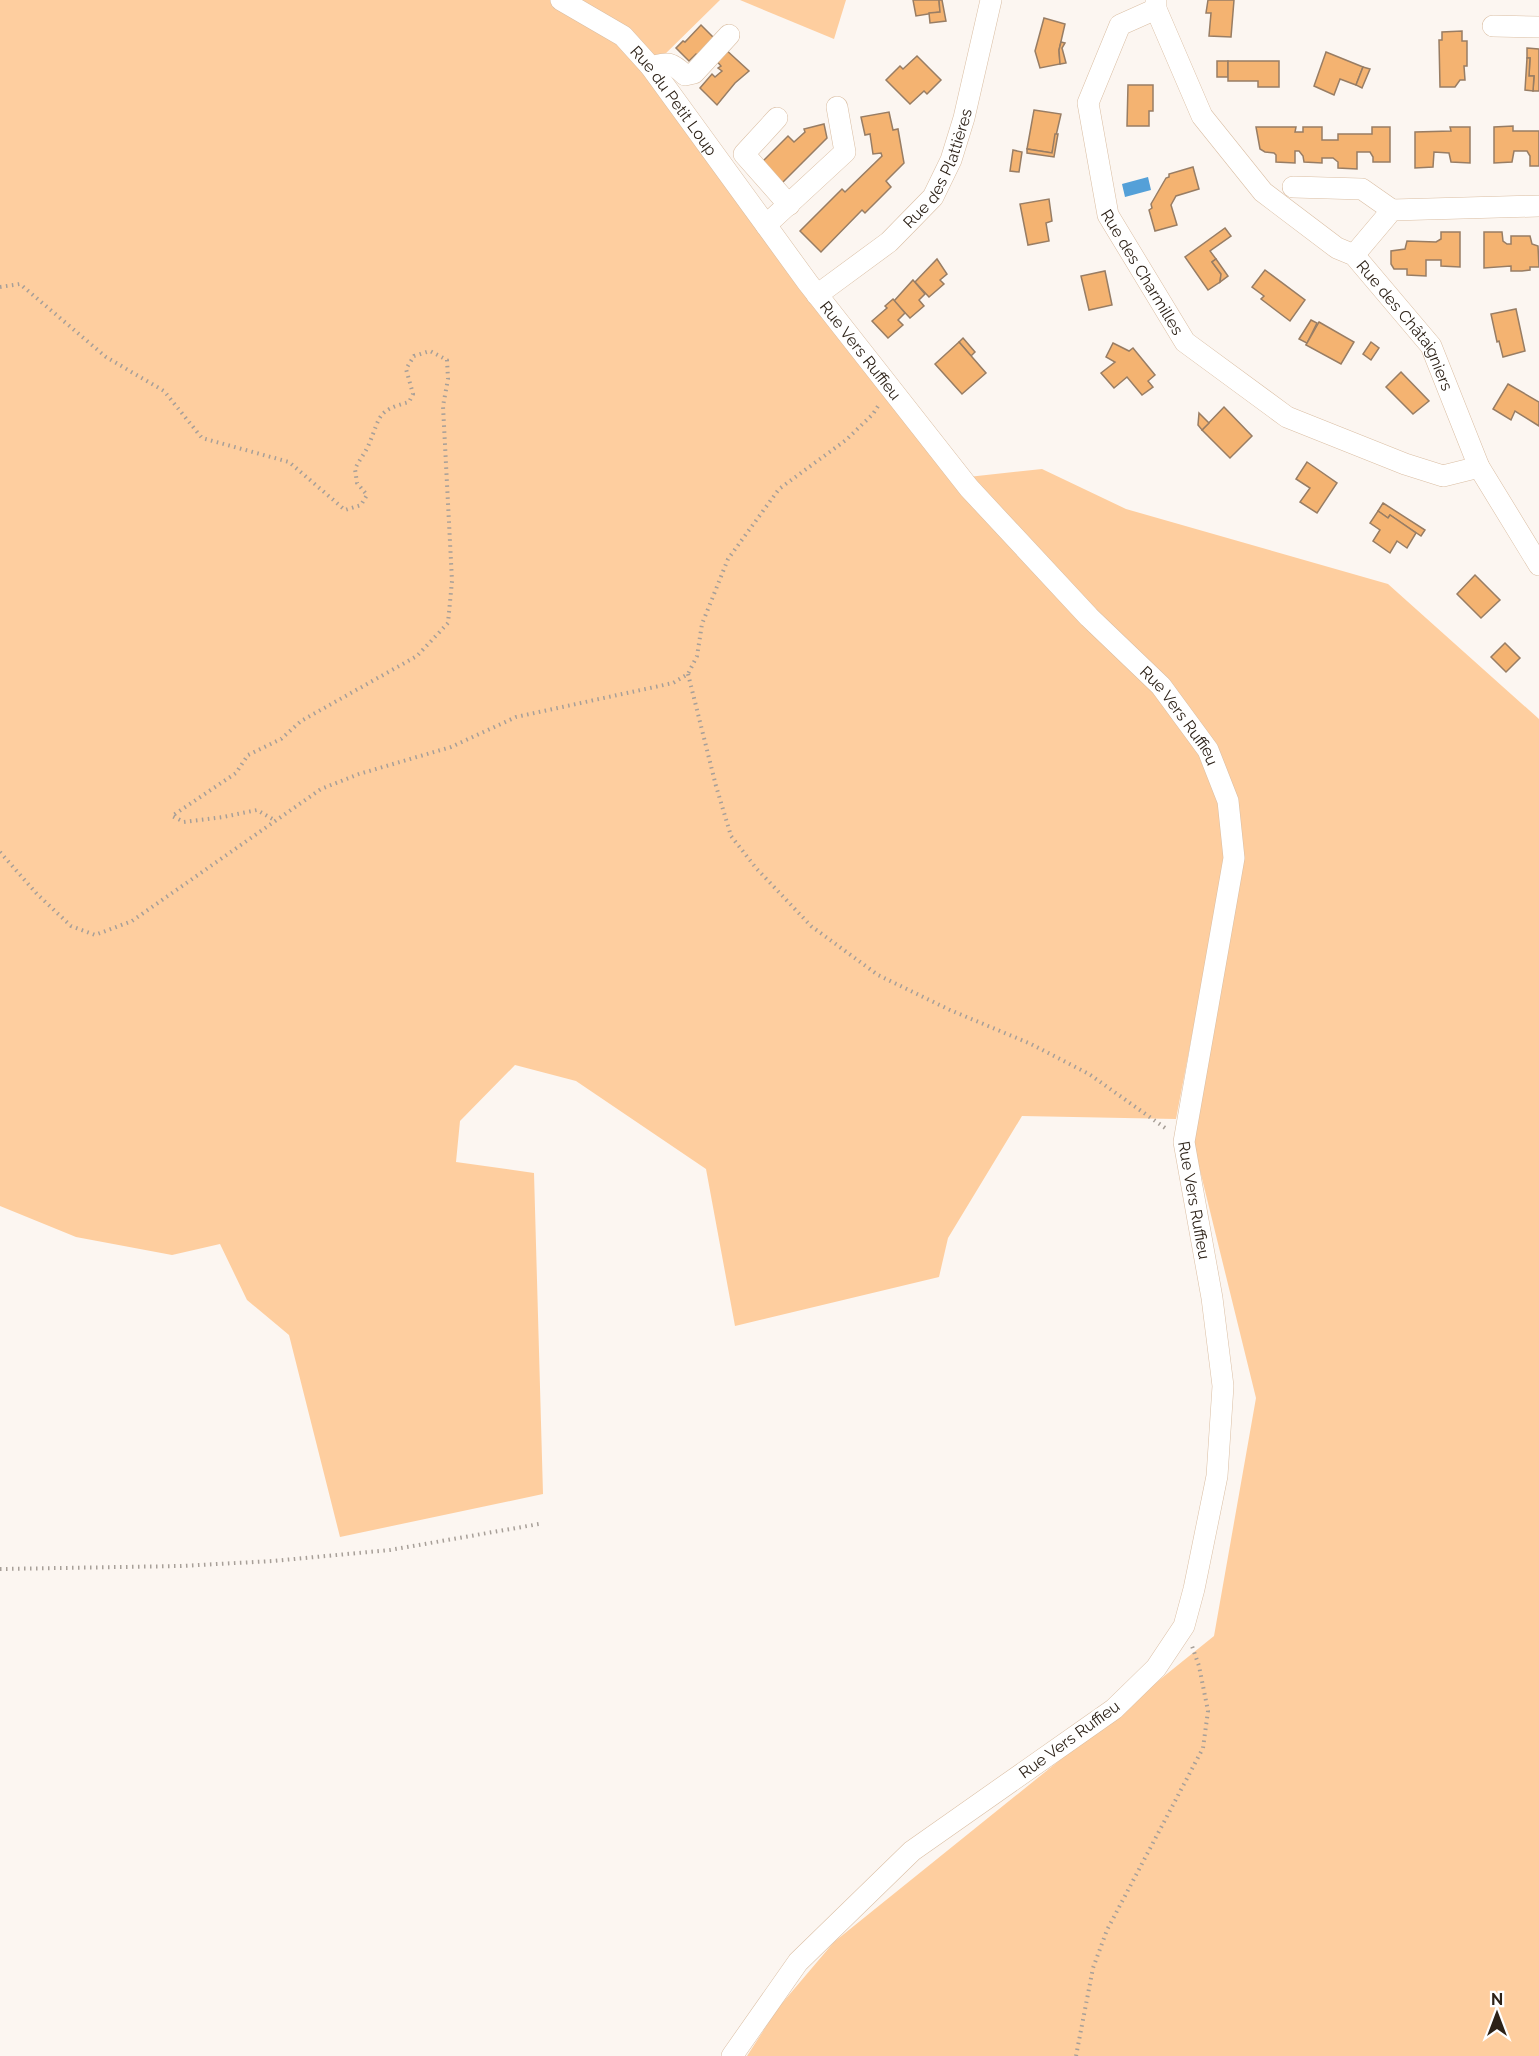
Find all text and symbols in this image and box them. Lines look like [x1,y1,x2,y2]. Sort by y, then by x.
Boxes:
street label: Rue du Petit Loup [626,42,721,159]
street label: Rue des Plattières [899,107,976,232]
street label: Rue des Charmilles [1097,206,1187,339]
street label: Rue des Châtaigniers [1353,257,1457,394]
street label: Rue Vers Ruffieu [816,298,905,404]
street label: Rue Vers Ruffieu [1136,662,1222,768]
street label: Rue Vers Ruffieu [1174,1140,1214,1261]
street label: Rue Vers Ruffieu [1015,1696,1123,1782]
north arrow [1467,1984,1527,2044]
text: N [1491,1990,1503,2009]

